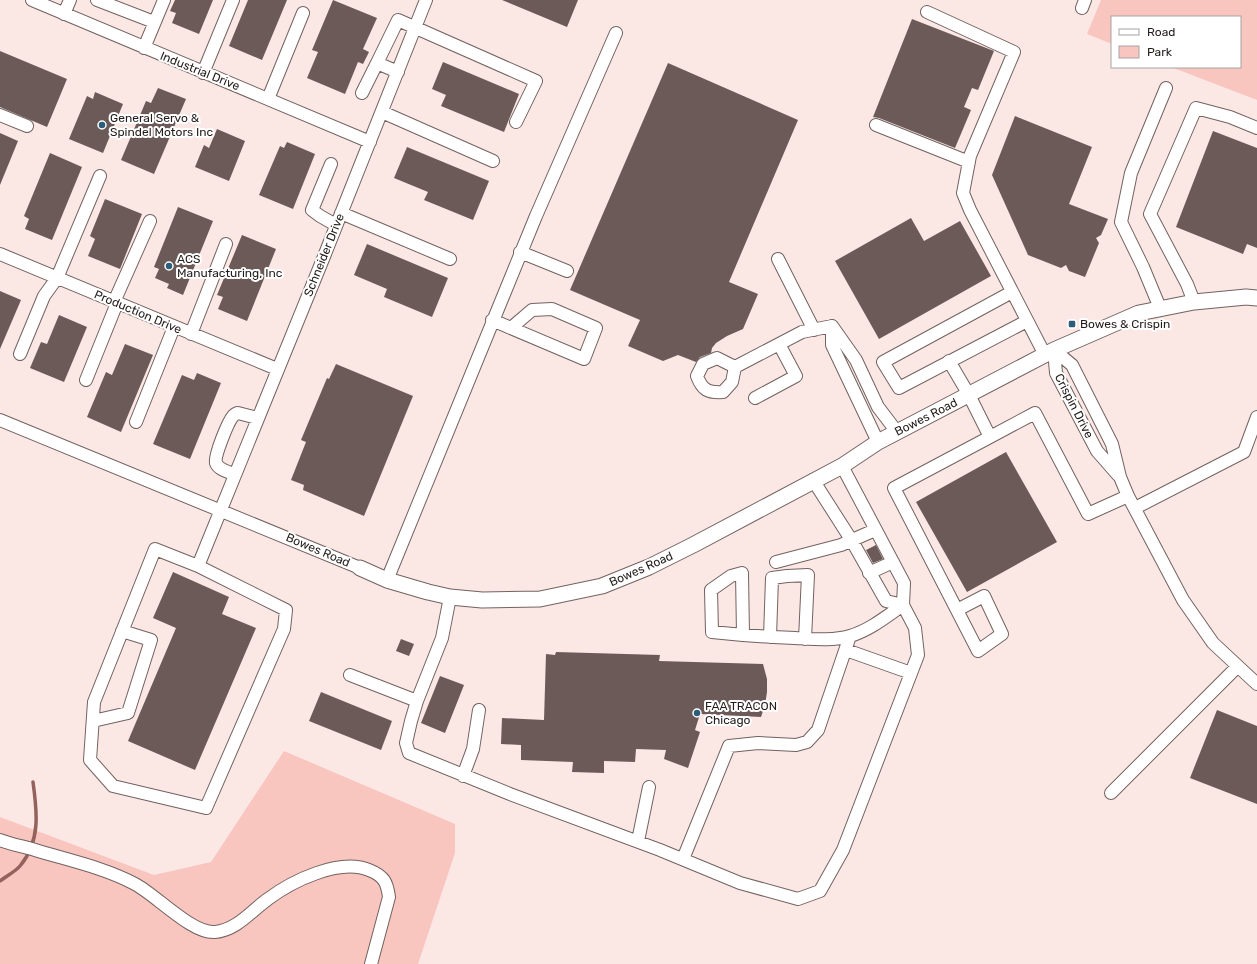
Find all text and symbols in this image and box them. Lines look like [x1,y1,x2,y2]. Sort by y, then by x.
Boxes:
legend [1111,16,1241,68]
text: Road [1147,25,1175,39]
text: Park [1147,45,1173,59]
street label: Industrial Drive [158,49,242,93]
place label: General Servo & Spindel Motors Inc [110,111,214,139]
marker: General Servo & Spindel Motors Inc [97,120,107,130]
street label: Schneider Drive [301,211,347,299]
place label: ACS Manufacturing, Inc [177,252,283,280]
marker: ACS Manufacturing, Inc [164,261,174,271]
street label: Production Drive [92,287,184,337]
place label: Bowes & Crispin [1080,317,1170,331]
marker: Bowes & Crispin [1067,319,1077,329]
street label: Crispin Drive [1052,371,1096,441]
street label: Bowes Road [892,395,960,439]
street label: Bowes Road [284,530,352,570]
street label: Bowes Road [607,549,675,589]
place label: FAA TRACON Chicago [705,699,777,727]
marker: FAA TRACON Chicago [692,708,702,718]

